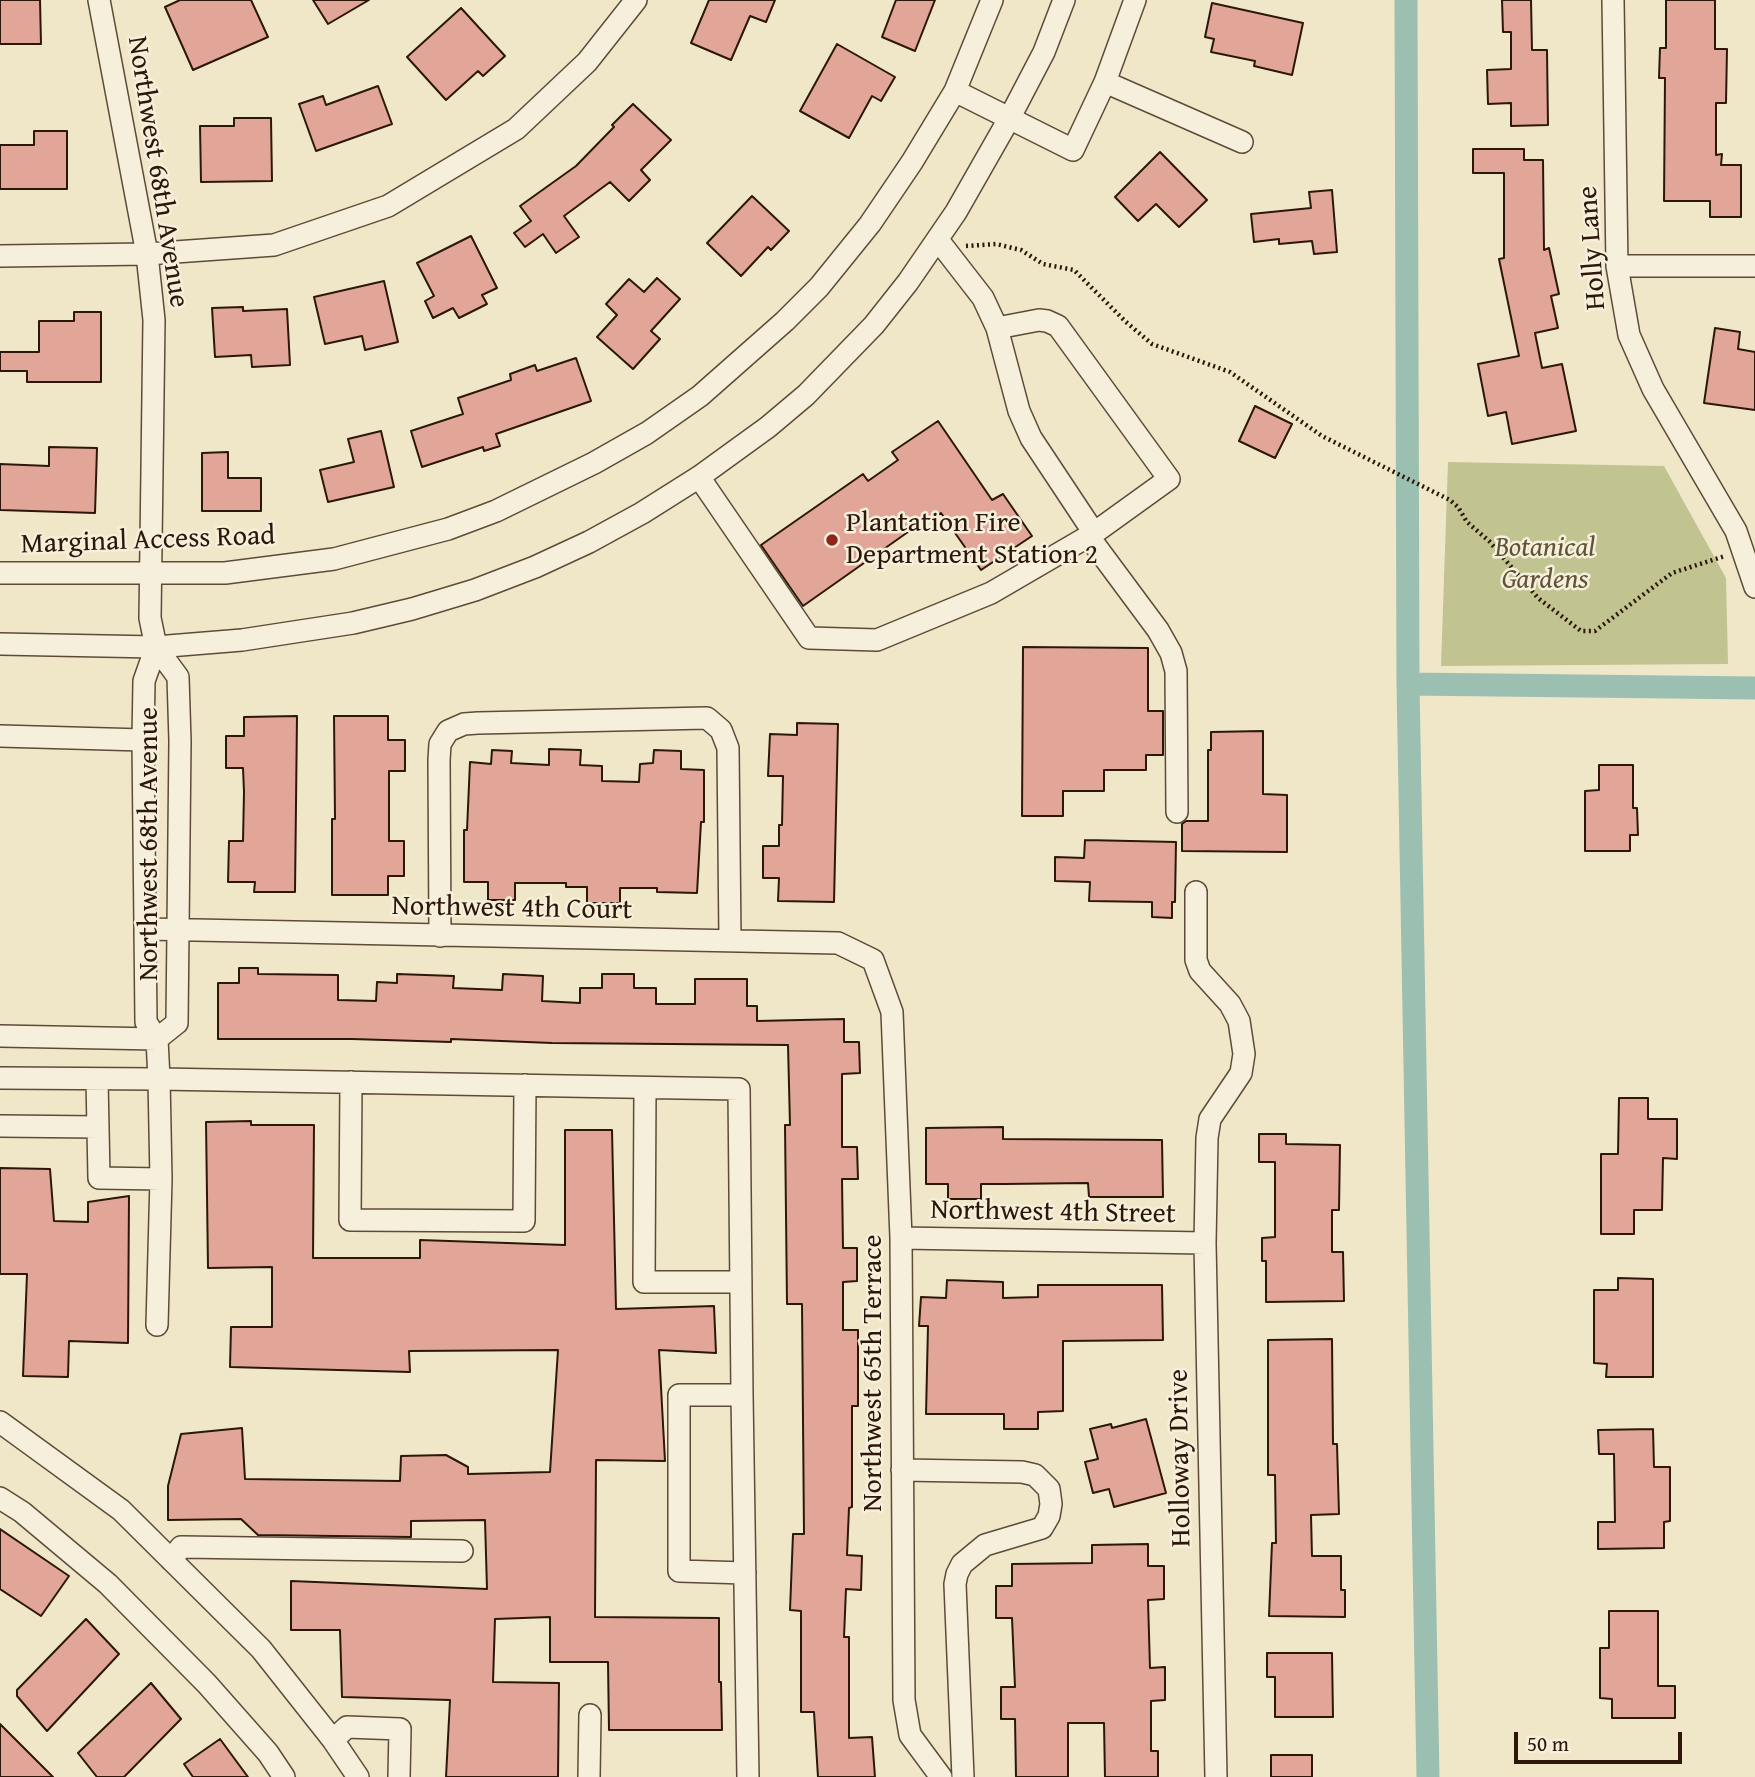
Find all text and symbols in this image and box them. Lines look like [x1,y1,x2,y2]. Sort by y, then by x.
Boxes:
street label: Northwest 68th Avenue [119,34,195,310]
street label: Holly Lane [1572,185,1614,311]
place label: Plantation Fire Department Station 2 [846,507,1098,573]
street label: Marginal Access Road [20,520,276,562]
marker: Plantation Fire Department Station 2 [824,532,840,548]
park label: Botanical Gardens [1495,532,1595,598]
street label: Northwest 68th Avenue [133,707,167,981]
street label: Northwest 4th Court [391,890,633,928]
street label: Northwest 4th Street [930,1194,1176,1232]
street label: Northwest 65th Terrace [857,1234,891,1512]
street label: Holloway Drive [1163,1369,1199,1547]
scale bar [1517,1718,1685,1762]
text: 50 m [1527,1728,1569,1759]

